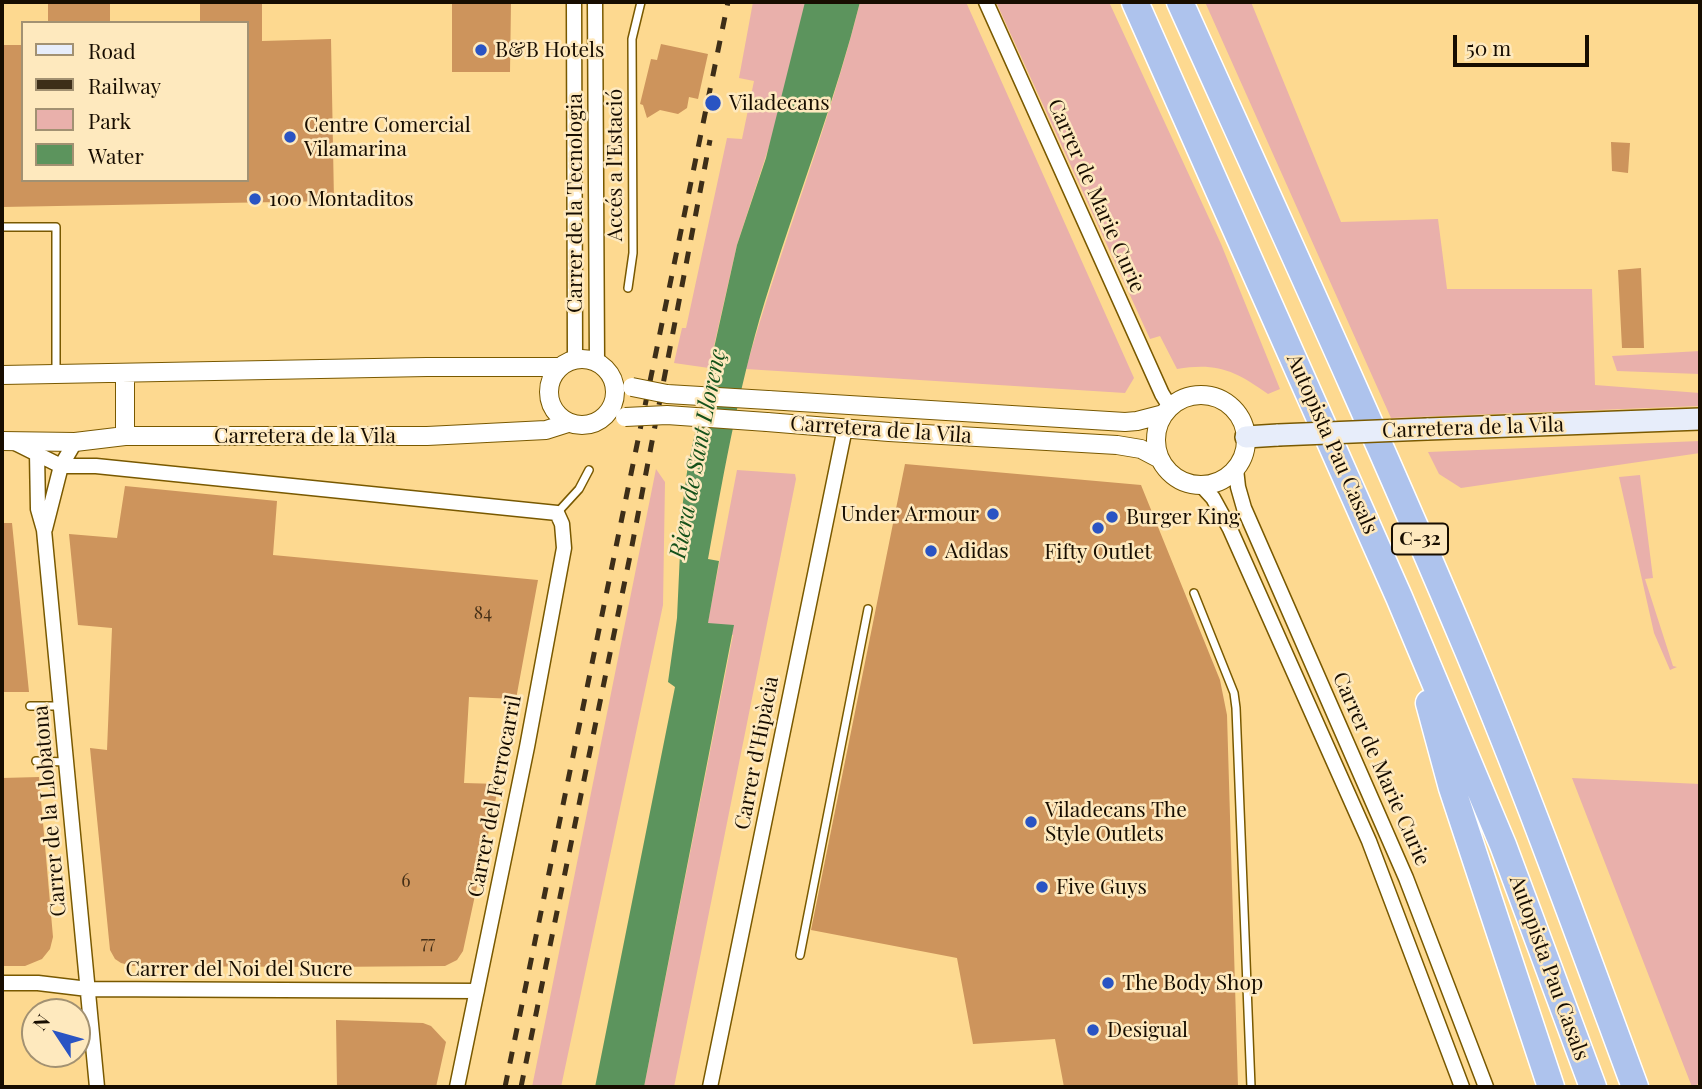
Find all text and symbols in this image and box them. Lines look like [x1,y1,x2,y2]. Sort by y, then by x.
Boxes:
legend [21,21,248,182]
scale bar [1457,21,1594,65]
text: 50 m [1466,33,1511,61]
text: Road [88,36,136,64]
place label: B&B Hotels [495,37,604,63]
marker: B&B Hotels [473,42,489,58]
text: Railway [88,71,161,99]
street label: Accés a l'Estació [602,89,628,241]
place label: Viladecans [729,90,830,116]
street label: Carrer de la Tecnologia [562,93,588,313]
marker: Viladecans [703,93,723,113]
street label: Carrer de Marie Curie [1042,95,1150,297]
text: Park [88,106,131,134]
place label: Centre Comercial Vilamarina [304,112,471,162]
marker: Centre Comercial Vilamarina [282,129,298,145]
text: Water [88,141,144,169]
place label: 100 Montaditos [269,186,414,212]
marker: 100 Montaditos [247,191,263,207]
water label: Riera de Sant Llorenç [664,347,732,561]
street label: Autopista Pau Casals [1281,350,1383,538]
street label: Carretera de la Vila [789,411,973,449]
street label: Carretera de la Vila [1382,412,1564,444]
street label: Carretera de la Vila [214,423,396,449]
place label: Under Armour [841,501,979,527]
place label: Burger King [1126,504,1240,530]
marker: Under Armour [985,506,1001,522]
marker: Burger King [1104,509,1120,525]
marker: Fifty Outlet [1090,520,1106,536]
road number: C-32 [1392,524,1448,554]
place label: Adidas [945,538,1009,564]
place label: Fifty Outlet [1044,539,1152,565]
marker: Adidas [923,543,939,559]
house number: 84 [474,602,492,624]
street label: Carrer de Marie Curie [1327,668,1435,870]
street label: Carrer d'Hipàcia [730,674,784,832]
street label: Carrer del Ferrocarril [463,693,527,899]
street label: Carrer de la Llobatona [28,704,72,918]
place label: Viladecans The Style Outlets [1045,797,1187,847]
marker: Viladecans The Style Outlets [1023,814,1039,830]
house number: 6 [401,870,411,892]
street label: Autopista Pau Casals [1504,872,1594,1064]
place label: Five Guys [1056,874,1147,900]
marker: Five Guys [1034,879,1050,895]
house number: 77 [421,932,435,954]
street label: Carrer del Noi del Sucre [125,956,353,982]
place label: The Body Shop [1122,970,1263,996]
marker: The Body Shop [1100,975,1116,991]
north arrow [21,998,91,1068]
text: N [26,1009,55,1035]
place label: Desigual [1107,1017,1188,1043]
marker: Desigual [1085,1022,1101,1038]

